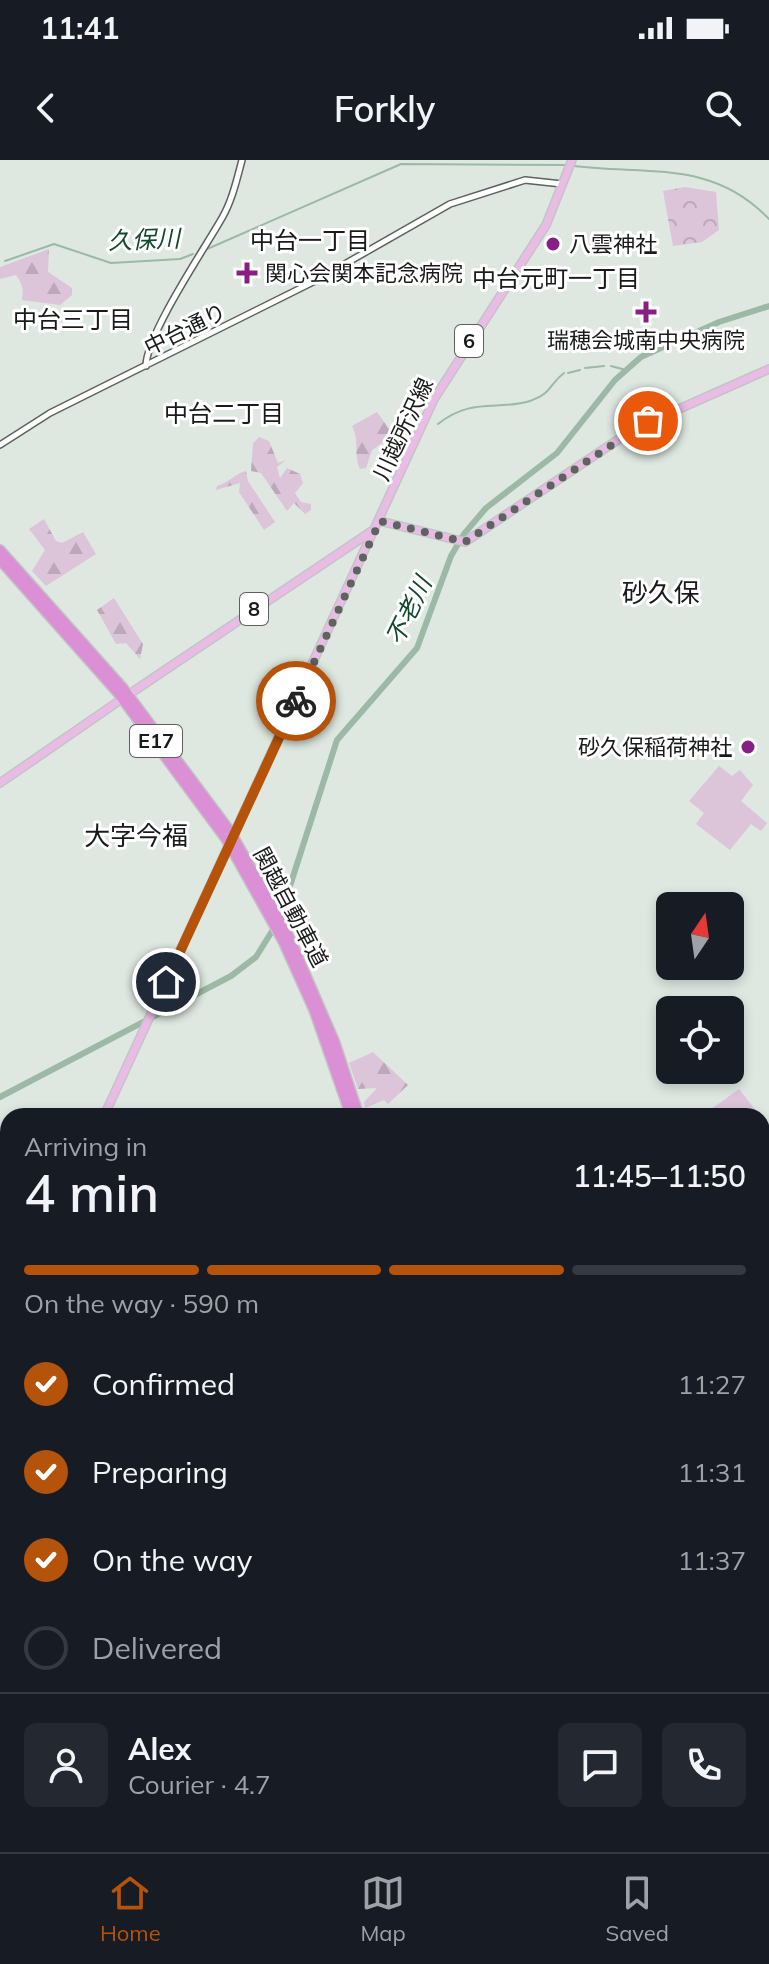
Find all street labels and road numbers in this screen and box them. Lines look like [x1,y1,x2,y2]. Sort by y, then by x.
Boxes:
street label: 中台通り [139,297,231,361]
road number: 6 [455,325,483,357]
street label: 川越所沢線 [367,373,439,485]
road number: 8 [240,593,268,625]
road number: E17 [130,725,182,757]
street label: 関越自動車道 [248,842,334,972]

